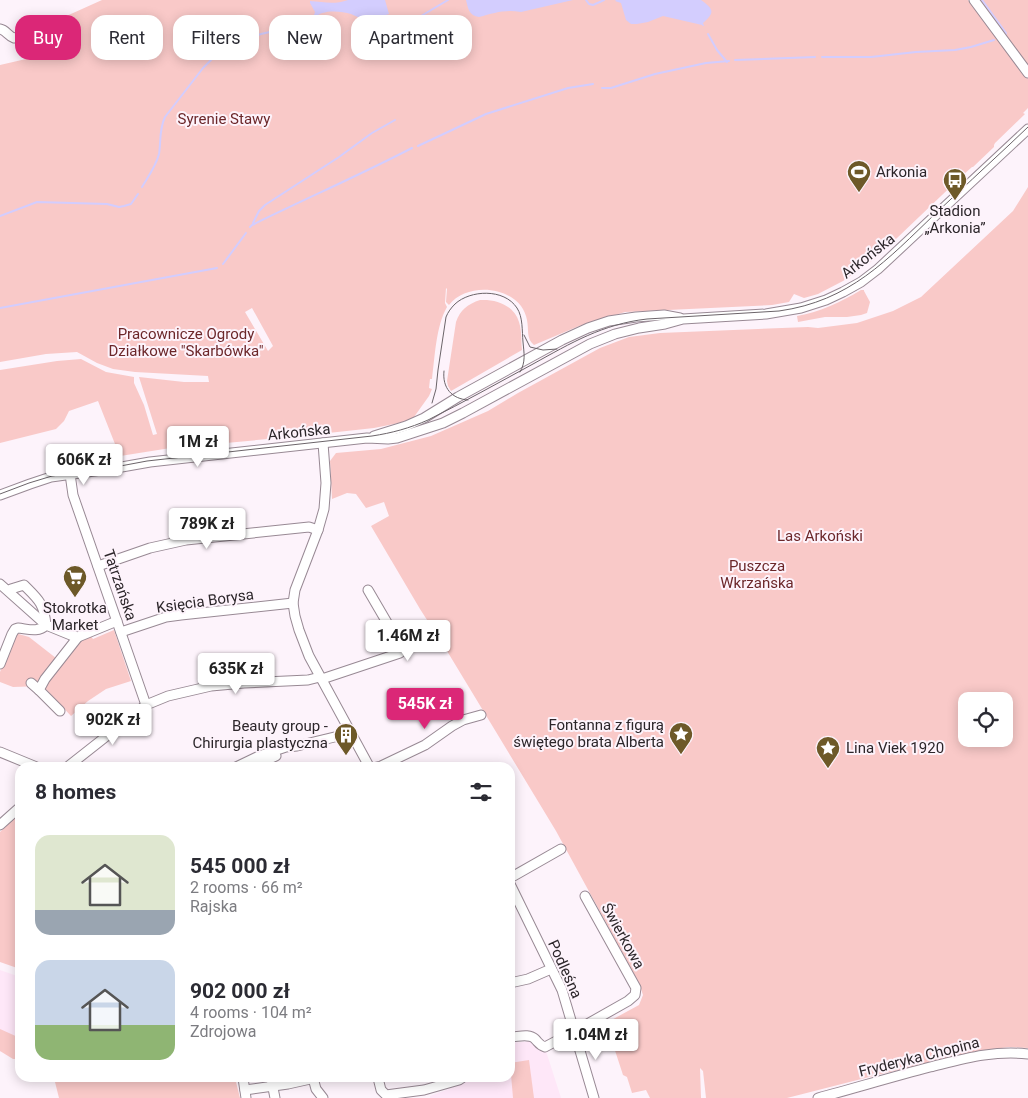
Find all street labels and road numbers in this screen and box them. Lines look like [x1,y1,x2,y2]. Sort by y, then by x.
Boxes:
street label: Arkońska [838,230,898,282]
street label: Arkońska [267,420,331,444]
street label: Tatrzańska [99,547,141,623]
street label: Księcia Borysa [155,585,255,617]
street label: Świerkowa [598,900,648,972]
street label: Podleśna [544,937,586,1001]
street label: Fryderyka Chopina [857,1033,981,1081]

